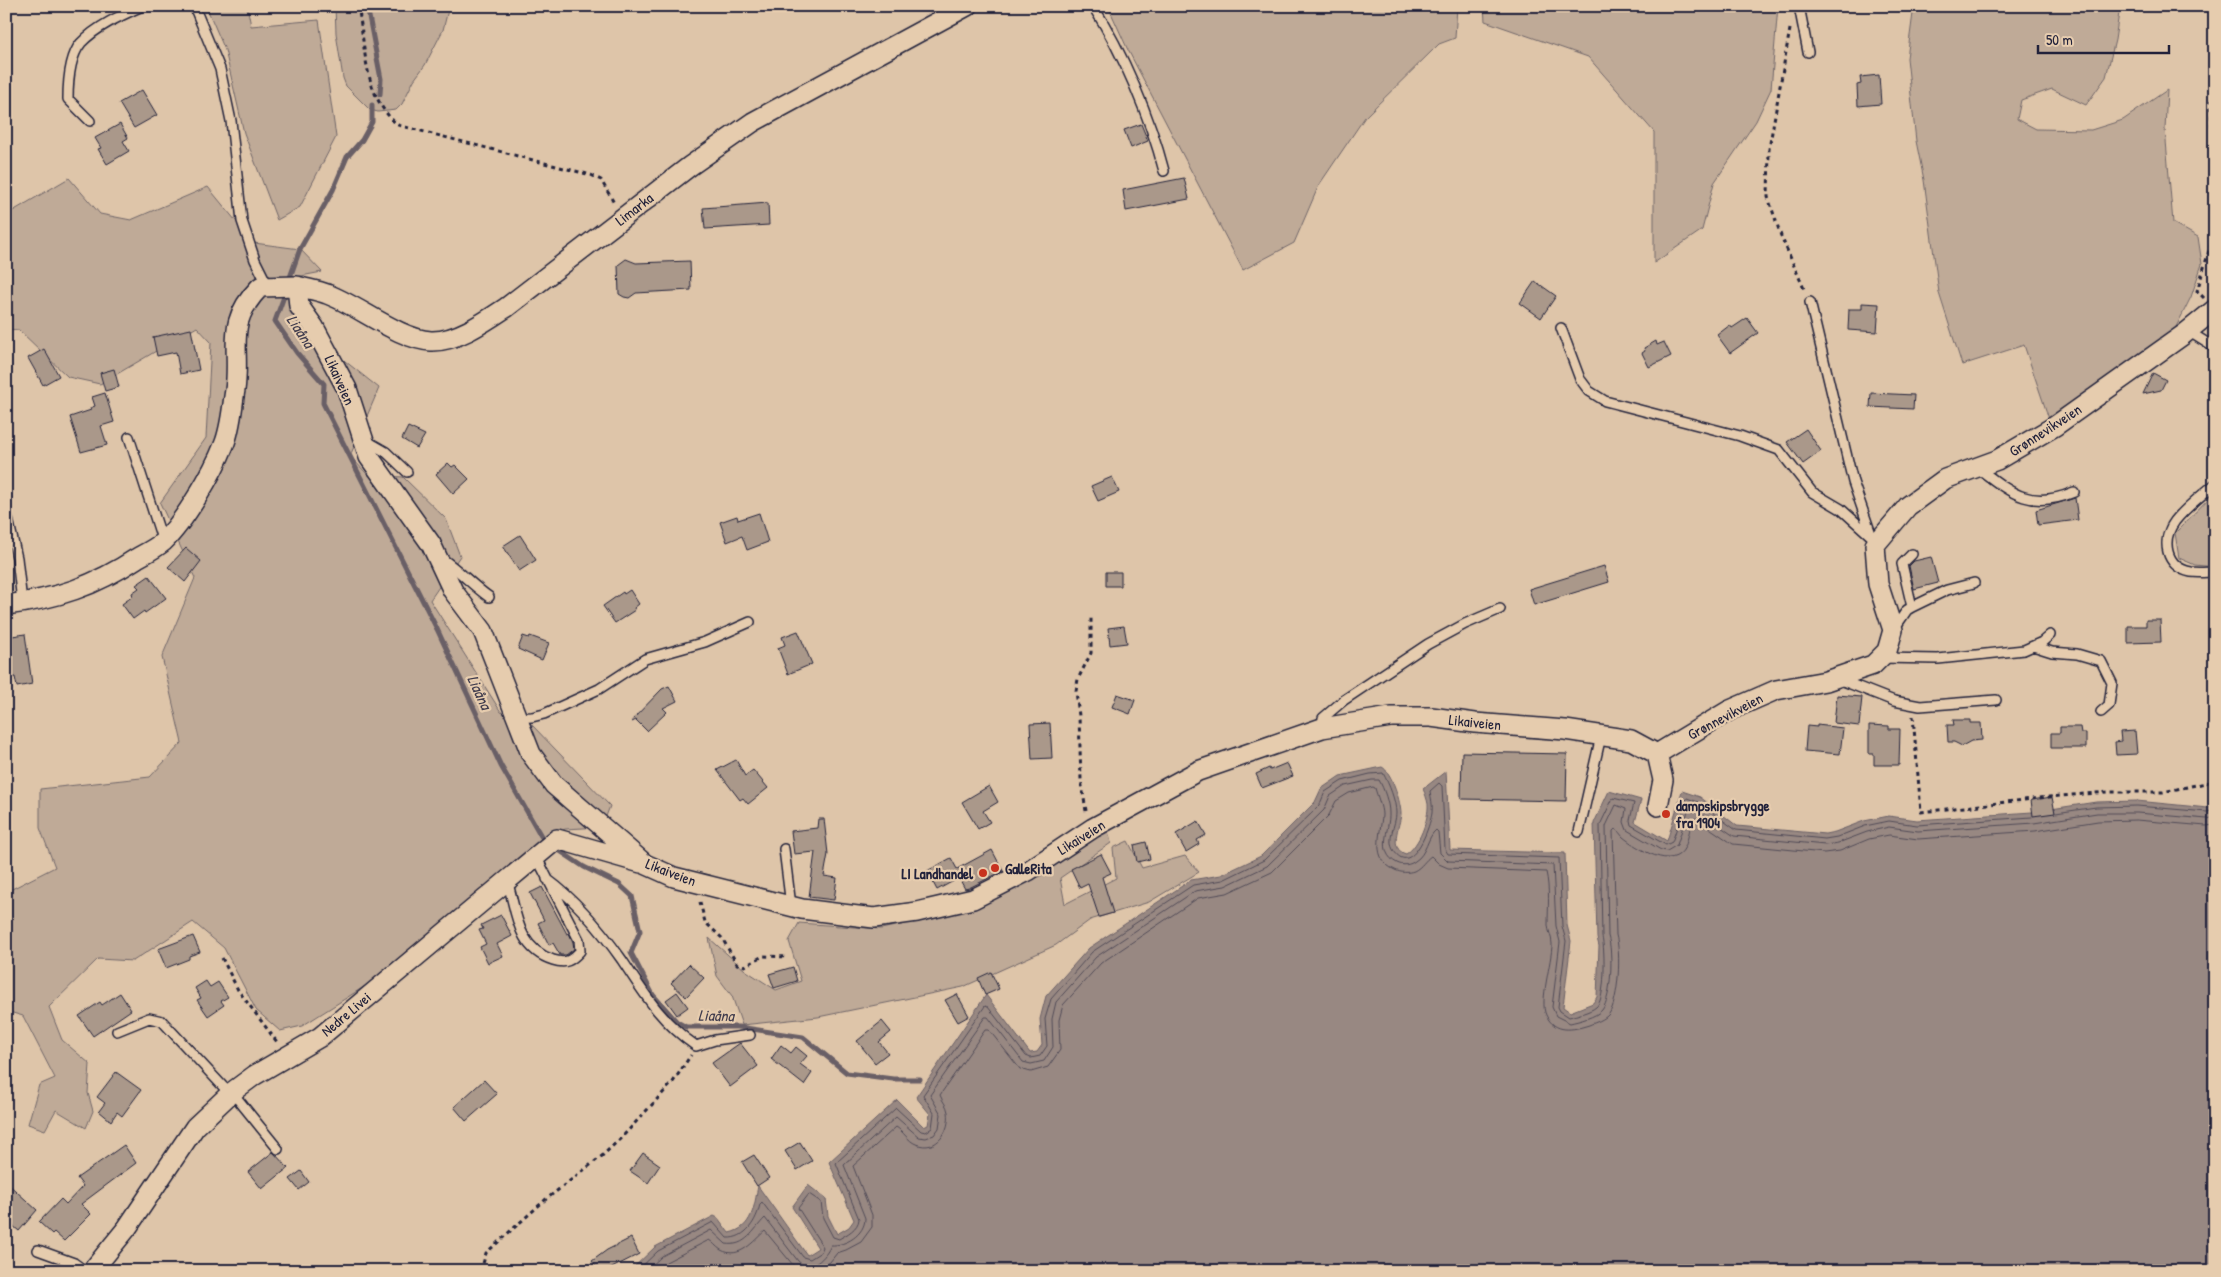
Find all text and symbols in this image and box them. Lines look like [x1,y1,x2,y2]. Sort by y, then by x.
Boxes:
scale bar [2038,22,2170,54]
text: 50 m [2046,29,2073,50]
street label: Limarka [611,187,657,230]
water label: Liaåna [282,310,321,353]
street label: Likaiveien [320,352,360,408]
street label: Grønnevikveien [2005,399,2085,461]
water label: Liaåna [463,671,498,714]
street label: Grønnevikveien [1684,687,1767,745]
street label: Likaiveien [1448,709,1502,735]
place label: dampskipsbrygge fra 1904 [1676,795,1770,833]
marker: dampskipsbrygge fra 1904 [1660,808,1672,820]
street label: Likaiveien [1053,814,1109,860]
street label: Likaiveien [643,853,699,891]
place label: GalleRita [1005,858,1052,879]
marker: GalleRita [989,862,1001,874]
place label: LI Landhandel [902,863,974,884]
marker: LI Landhandel [977,867,989,879]
street label: Nedre Livei [317,987,375,1041]
water label: Liaåna [698,1004,736,1026]

